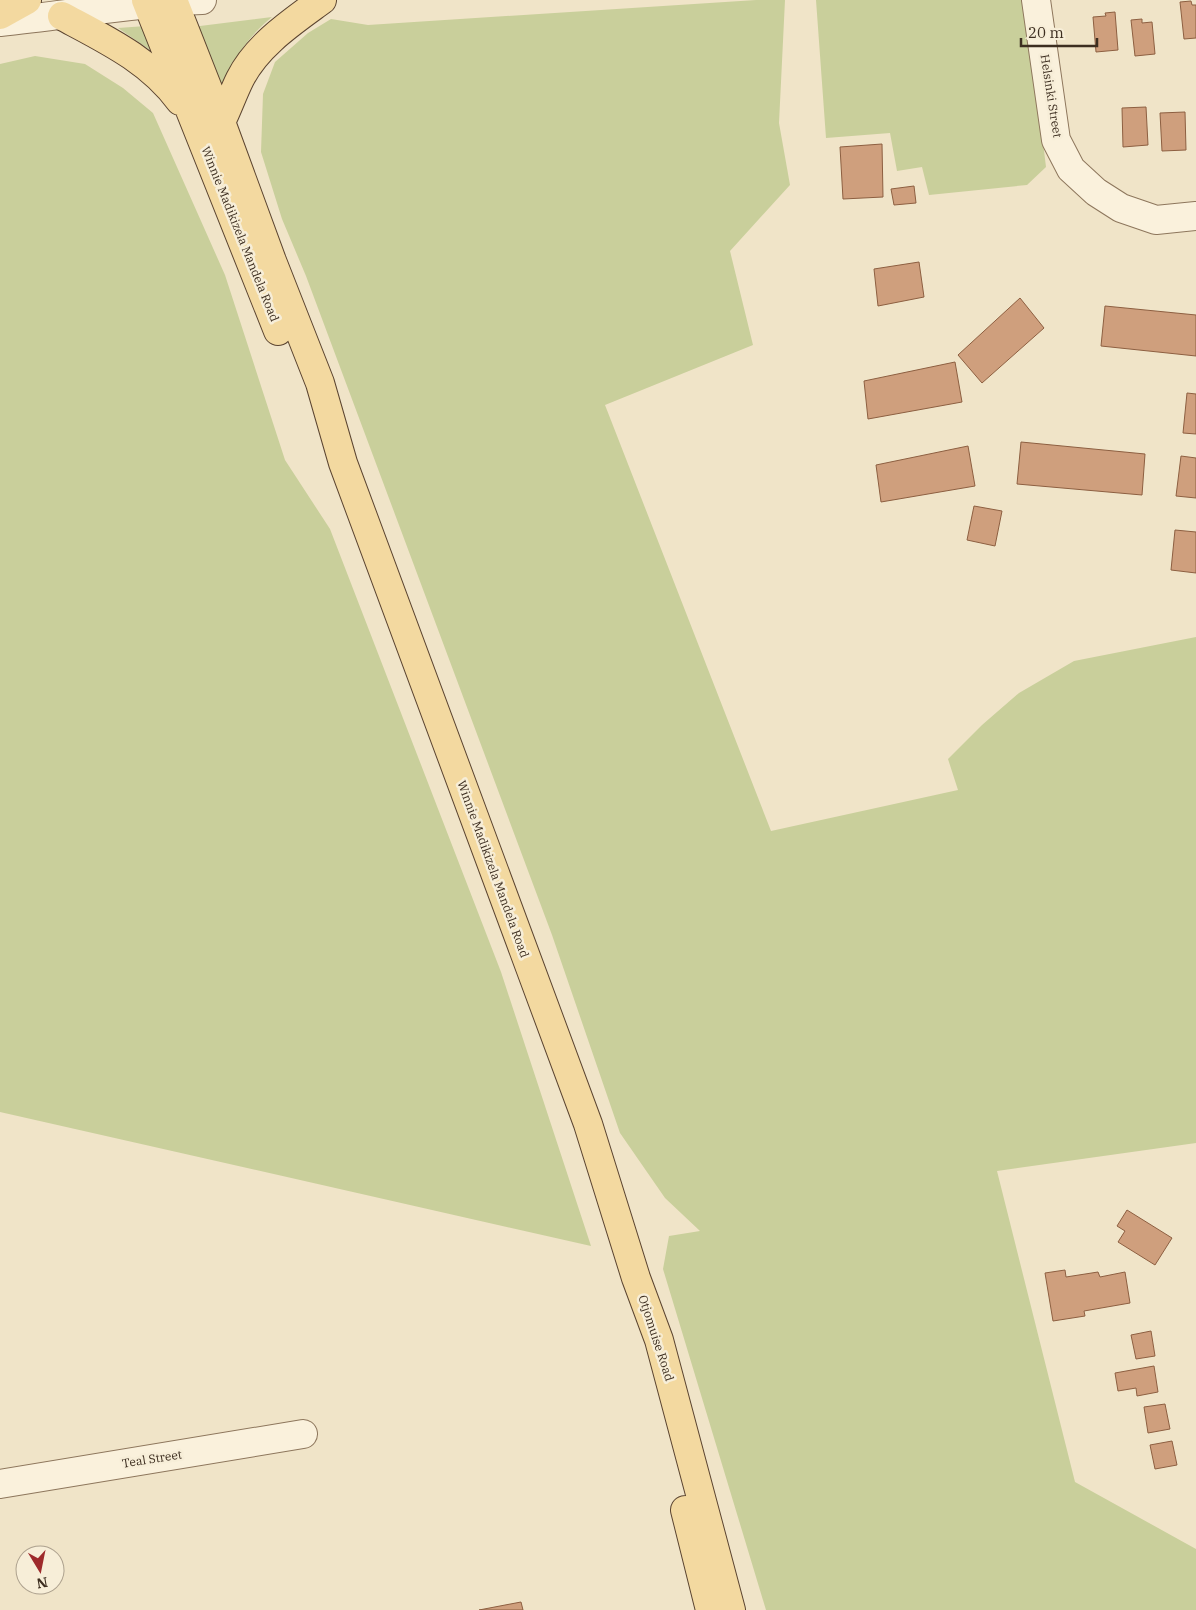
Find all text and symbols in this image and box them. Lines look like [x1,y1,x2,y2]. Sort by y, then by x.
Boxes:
scale bar [1021,15,1097,47]
text: 20 m [1028,23,1064,42]
street label: Helsinki Street [1038,53,1065,139]
street label: Winnie Madikizela Mandela Road [198,144,283,324]
street label: Winnie Madikizela Mandela Road [454,778,533,960]
street label: Otjomuise Road [636,1293,677,1383]
street label: Teal Street [121,1446,183,1471]
north arrow [15,1545,65,1595]
text: N [35,1573,49,1593]

